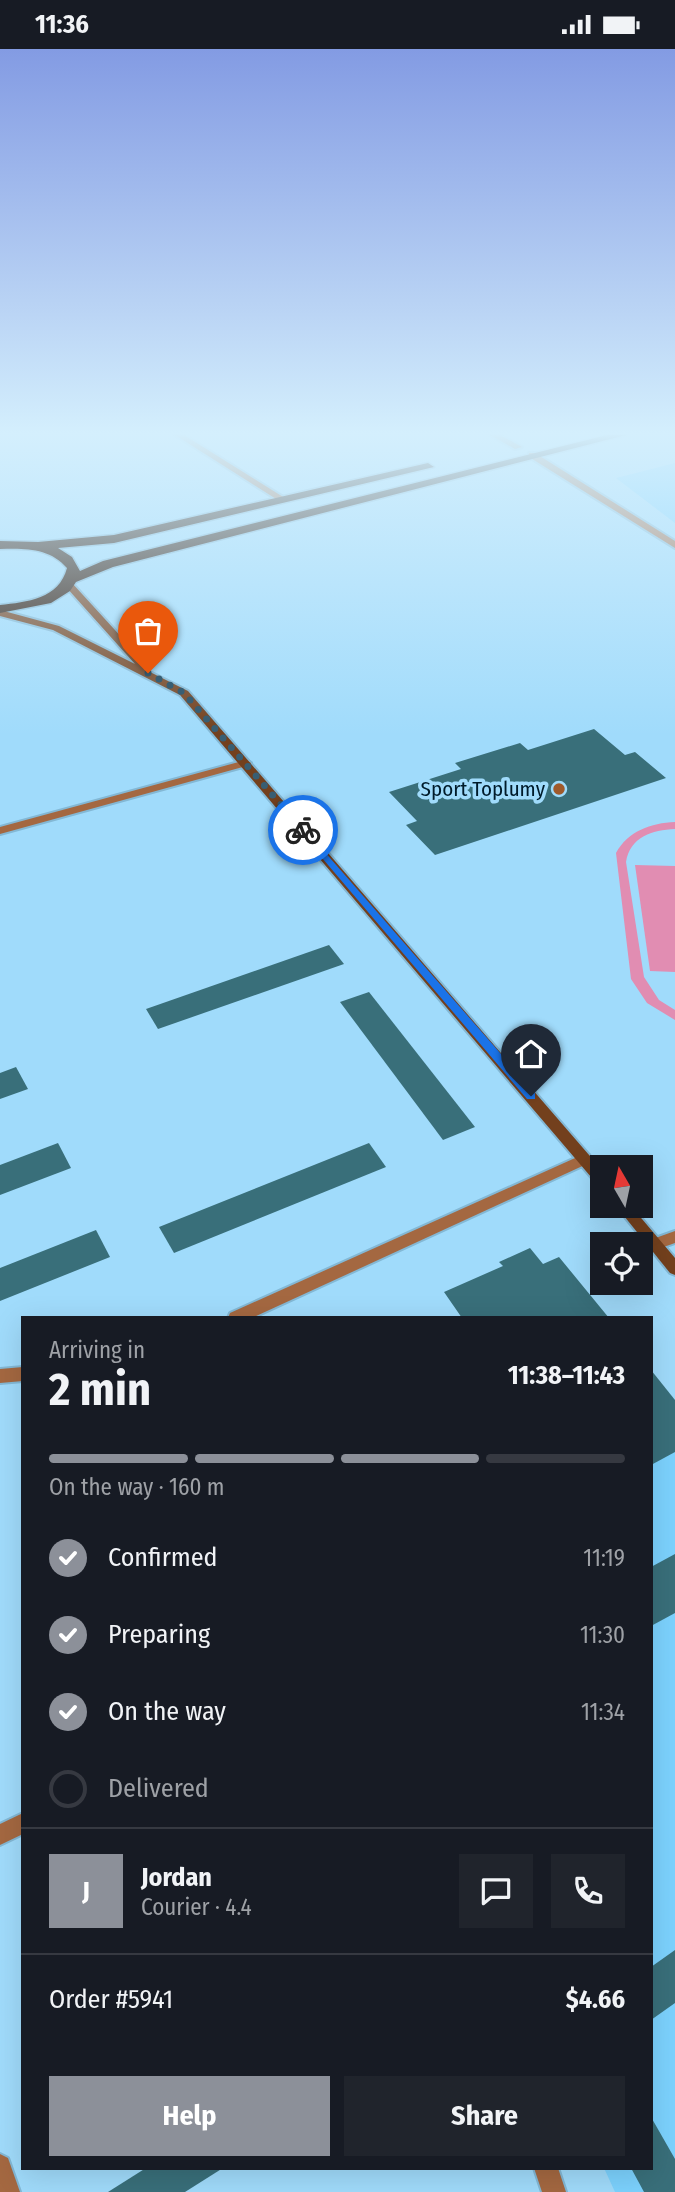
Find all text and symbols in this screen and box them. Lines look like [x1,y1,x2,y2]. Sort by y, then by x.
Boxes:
text: 11:36 [35,9,89,40]
pin [118,601,178,673]
icon: bag [129,612,167,650]
place label: Sport Toplumy [421,776,546,802]
marker: Sport Toplumy [551,781,567,797]
courier [268,795,338,865]
icon: bike [284,811,322,849]
pin [501,1024,561,1096]
icon: home [512,1035,550,1073]
north arrow [590,1155,653,1218]
map controls [590,1155,653,1295]
button: locate [590,1232,653,1295]
text: Arriving in [49,1336,145,1364]
text: 11:38–11:43 [508,1360,625,1391]
text: 2 min [49,1362,151,1417]
text: On the way · 160 m [49,1473,224,1501]
icon: check [49,1539,87,1577]
text: Confirmed [108,1542,218,1573]
text: 11:19 [583,1544,625,1572]
icon: check [49,1616,87,1654]
text: Preparing [108,1619,210,1650]
text: 11:30 [580,1621,625,1649]
icon: check [49,1693,87,1731]
text: On the way [108,1696,226,1727]
text: 11:34 [581,1698,625,1726]
text: Delivered [108,1773,209,1804]
button: chat [459,1854,533,1928]
button: phone [551,1854,625,1928]
text: Jordan [141,1862,212,1893]
text: J [82,1876,90,1907]
text: Courier · 4.4 [141,1893,252,1921]
text: Order #5941 [49,1984,173,2015]
text: $4.66 [566,1984,625,2015]
button: Help [49,2076,330,2156]
button: Share [344,2076,625,2156]

